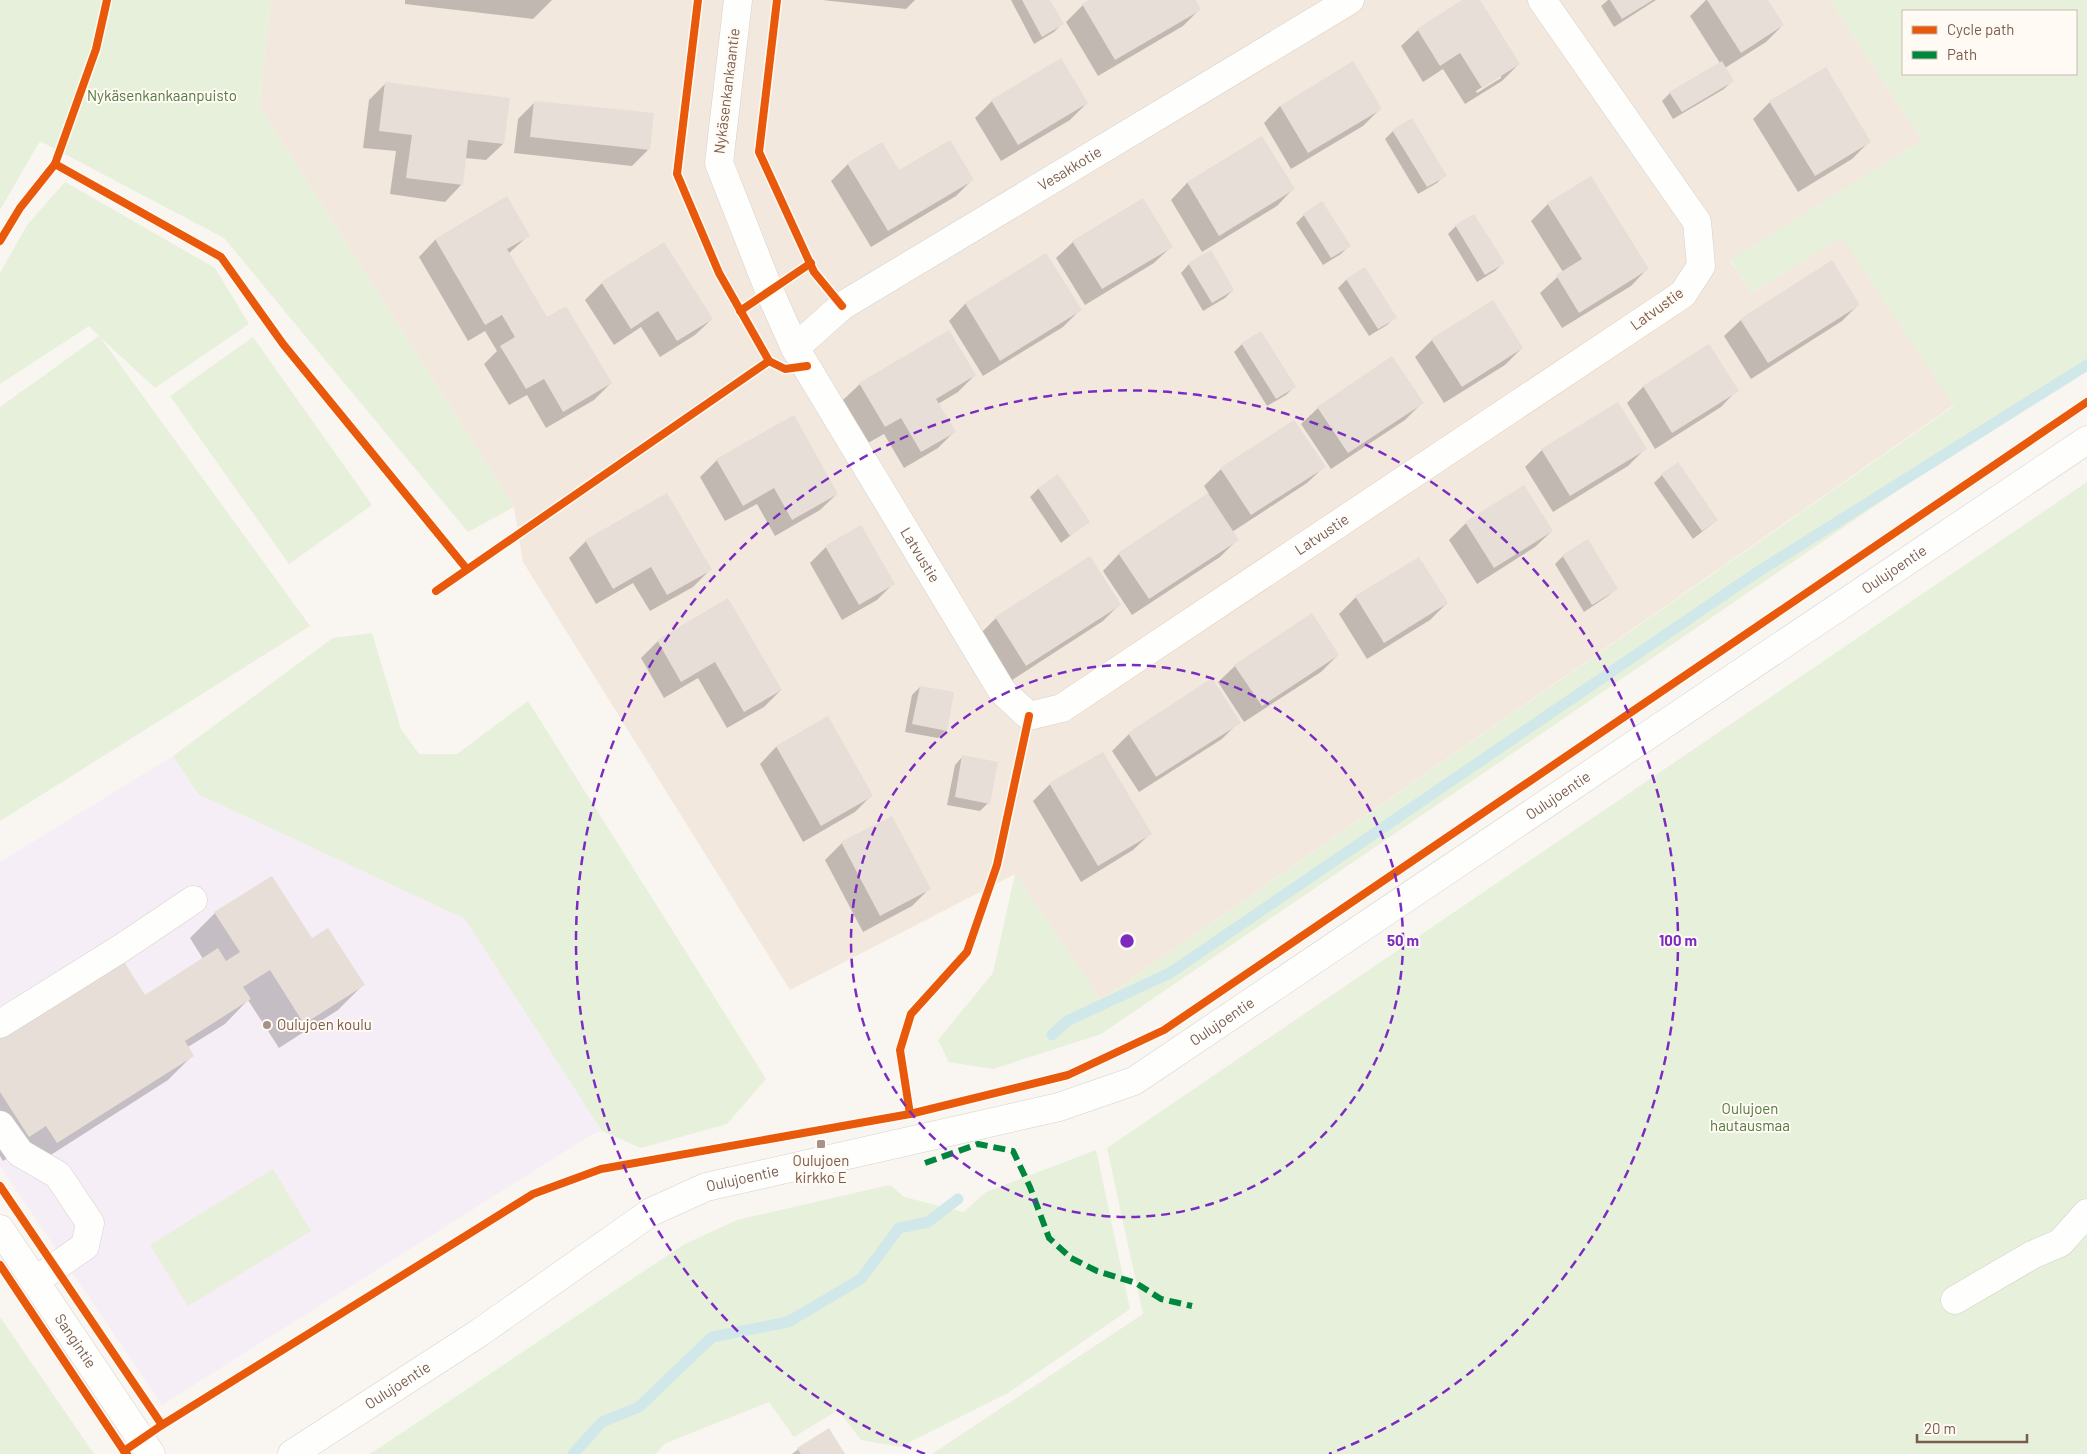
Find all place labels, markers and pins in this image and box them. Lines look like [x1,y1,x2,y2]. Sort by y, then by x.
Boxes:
centre of rings [1118,932,1136,950]
place label: Oulujoen koulu [277,1015,372,1033]
marker: Oulujoen koulu [261,1019,273,1031]
marker: Oulujoen kirkko E [815,1138,827,1150]
place label: Oulujoen kirkko E [793,1151,849,1186]

